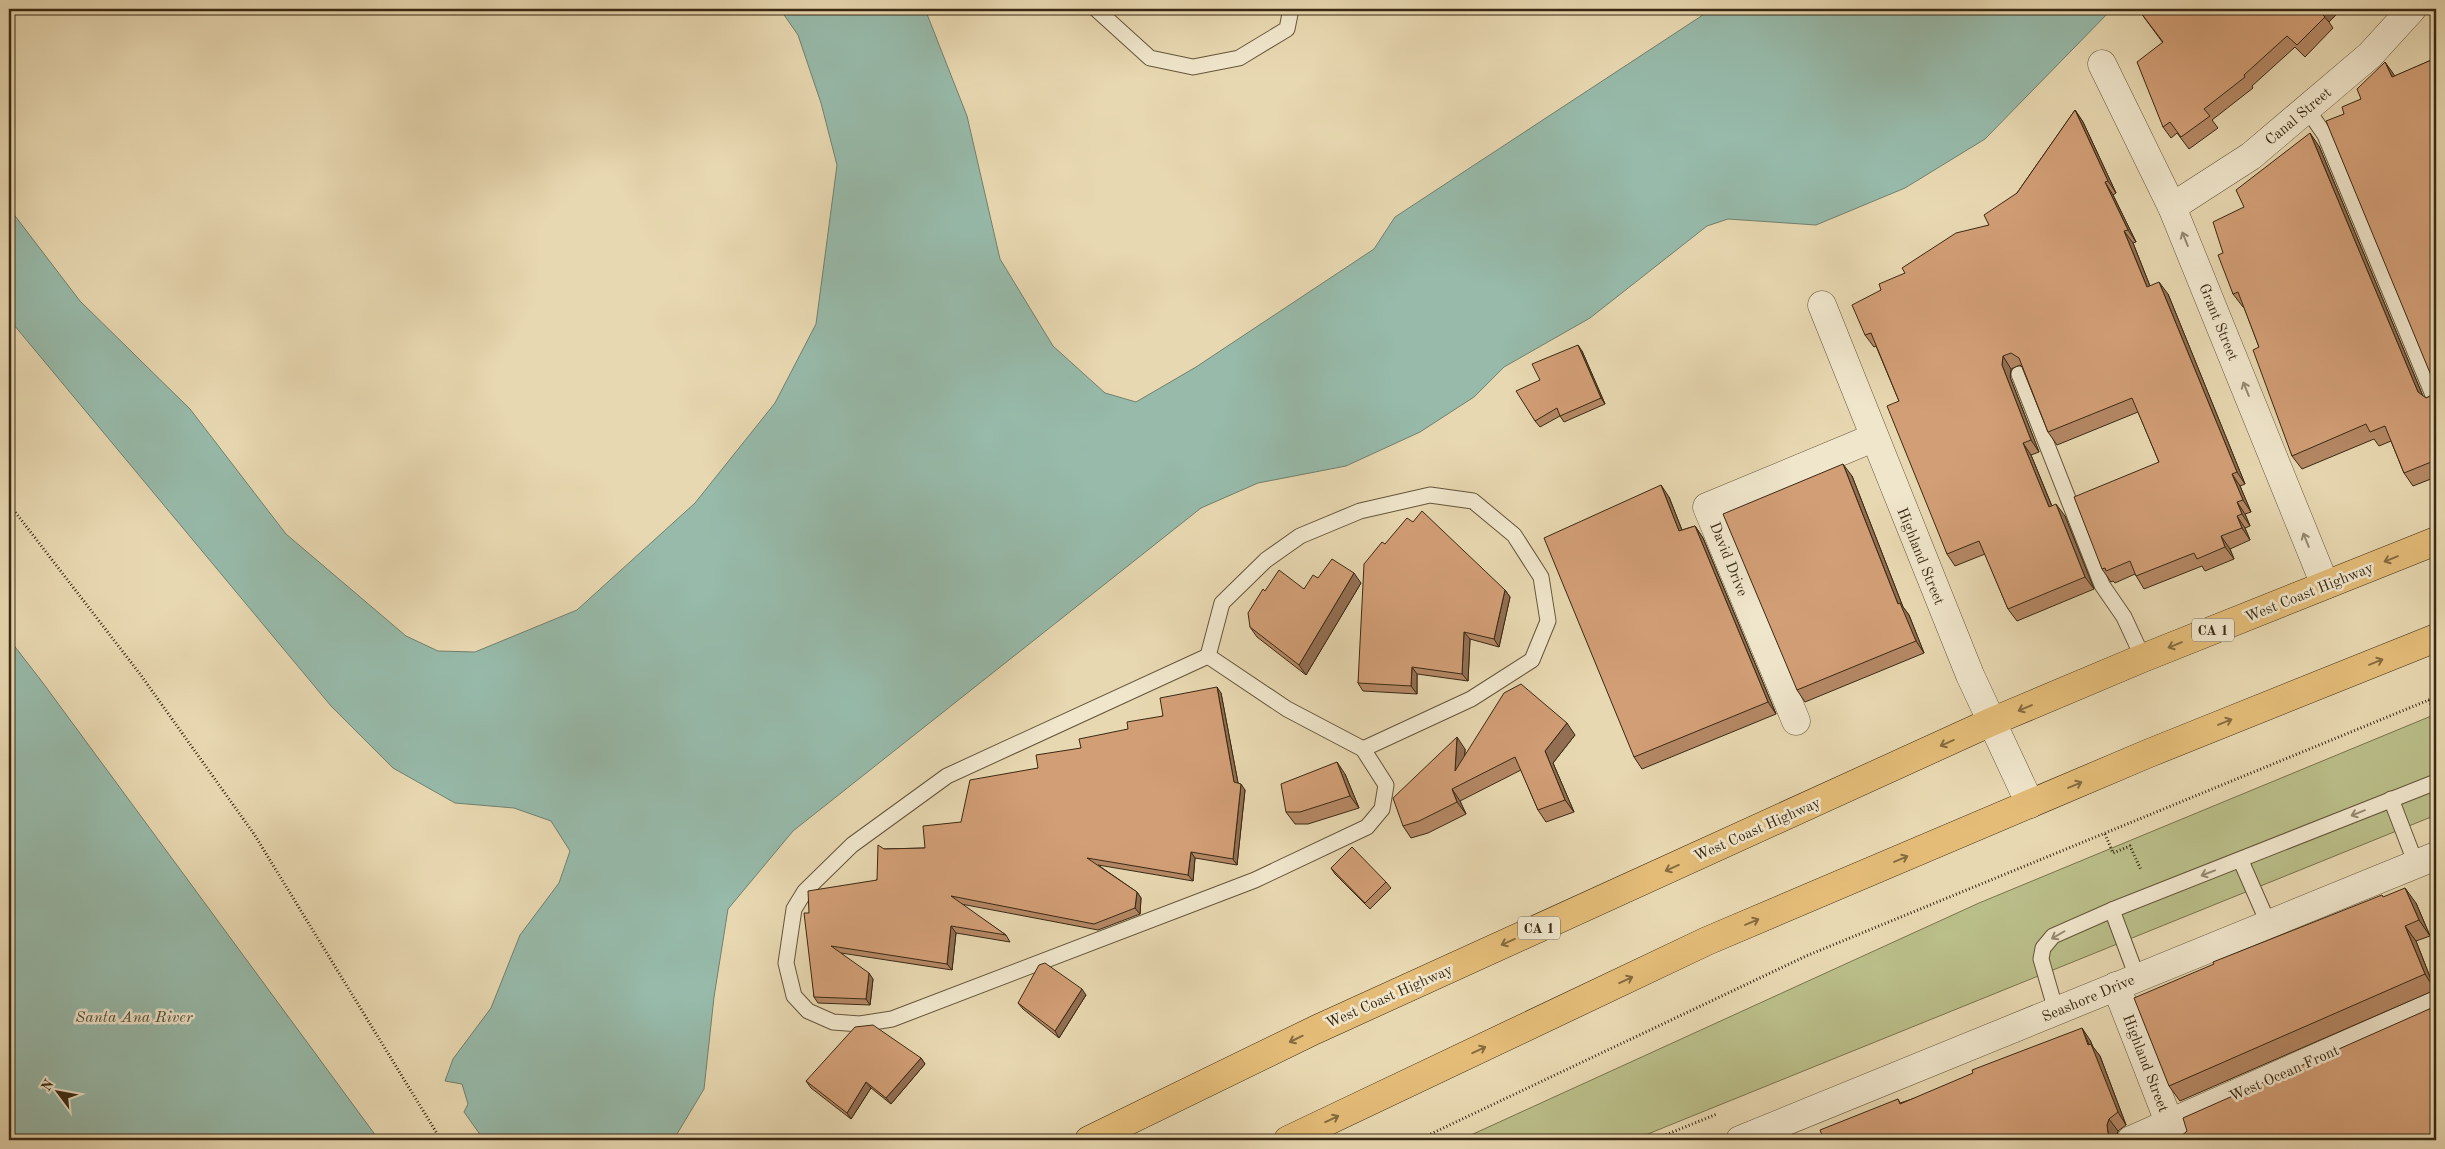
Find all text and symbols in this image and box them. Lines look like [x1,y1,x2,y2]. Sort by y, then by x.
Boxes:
street label: Canal Street [2263,85,2335,149]
one-way arrow [2179,231,2188,246]
street label: Grant Street [2195,282,2240,363]
one-way arrow [2240,382,2250,397]
street label: Highland Street [1893,506,1946,607]
street label: David Drive [1706,520,1749,599]
one-way arrow [2301,533,2311,548]
one-way arrow [2384,554,2399,564]
street label: West Coast Highway [2243,561,2376,626]
road number: CA 1 [2192,618,2234,642]
one-way arrow [2168,641,2183,651]
one-way arrow [2368,657,2383,666]
one-way arrow [2018,704,2033,713]
one-way arrow [2217,717,2232,727]
one-way arrow [1940,738,1955,748]
one-way arrow [2067,779,2082,789]
street label: West Coast Highway [1692,796,1823,865]
one-way arrow [2351,808,2366,818]
one-way arrow [1894,853,1909,862]
one-way arrow [1665,863,1680,873]
one-way arrow [2200,870,2215,879]
road number: CA 1 [1518,916,1560,940]
one-way arrow [1744,917,1759,927]
one-way arrow [2051,931,2065,941]
one-way arrow [1501,938,1516,947]
street label: West Coast Highway [1324,963,1455,1032]
street label: Seashore Drive [2040,973,2137,1026]
one-way arrow [1618,975,1633,984]
water label: Santa Ana River [75,1010,194,1026]
street label: Highland Street [2119,1013,2170,1115]
one-way arrow [1289,1034,1304,1044]
street label: West Ocean Front [2228,1043,2342,1105]
one-way arrow [1471,1044,1486,1054]
north arrow [32,1066,82,1116]
text: N [39,1077,57,1094]
one-way arrow [1324,1114,1339,1124]

